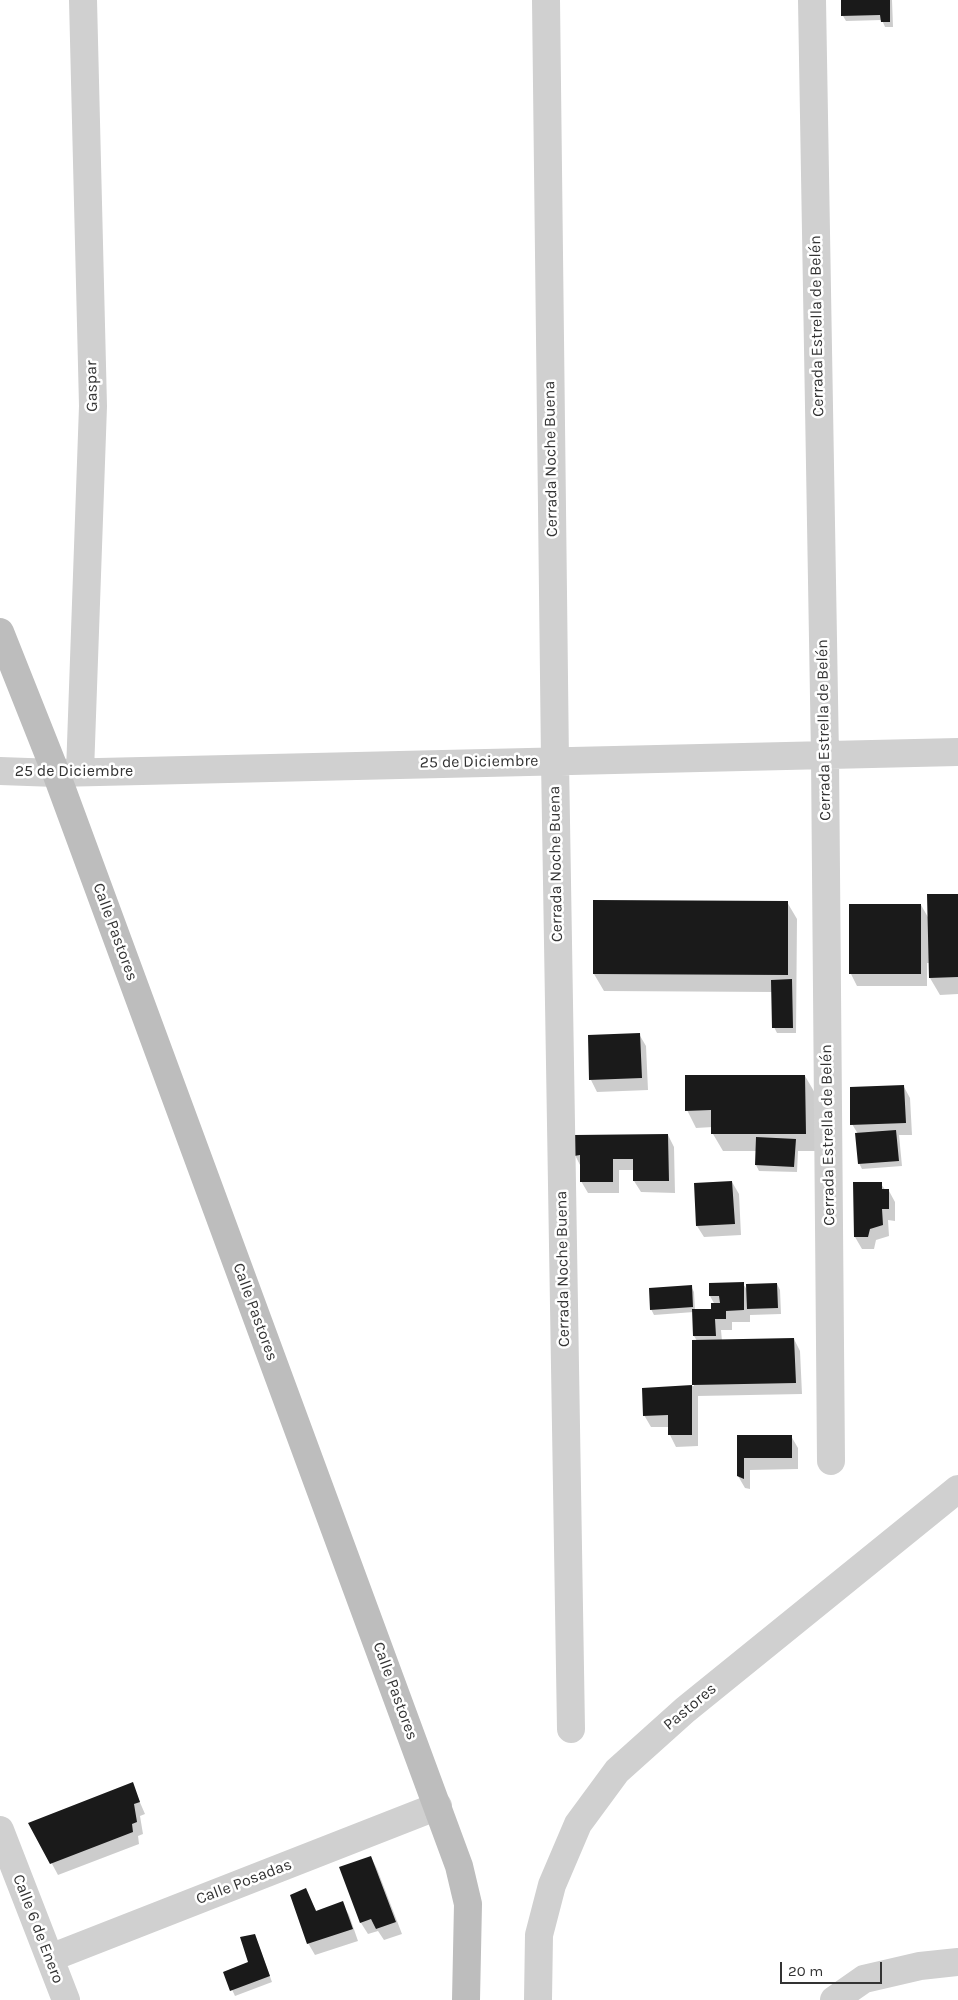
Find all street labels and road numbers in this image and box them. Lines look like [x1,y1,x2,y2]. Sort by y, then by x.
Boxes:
street label: Cerrada Estrella de Belén [806,235,828,417]
street label: Gaspar [82,360,102,412]
street label: Cerrada Noche Buena [540,381,562,537]
street label: Cerrada Estrella de Belén [813,639,835,821]
street label: 25 de Diciembre [420,751,538,773]
street label: 25 de Diciembre [15,761,133,781]
street label: Cerrada Noche Buena [545,786,567,942]
street label: Calle Pastores [88,880,142,984]
street label: Cerrada Estrella de Belén [817,1044,839,1226]
street label: Cerrada Noche Buena [552,1191,574,1347]
street label: Calle Pastores [228,1260,282,1364]
street label: Calle Pastores [368,1639,422,1743]
street label: Pastores [660,1679,720,1735]
street label: Calle Posadas [193,1855,295,1909]
street label: Calle 6 de Enero [8,1872,68,1986]

